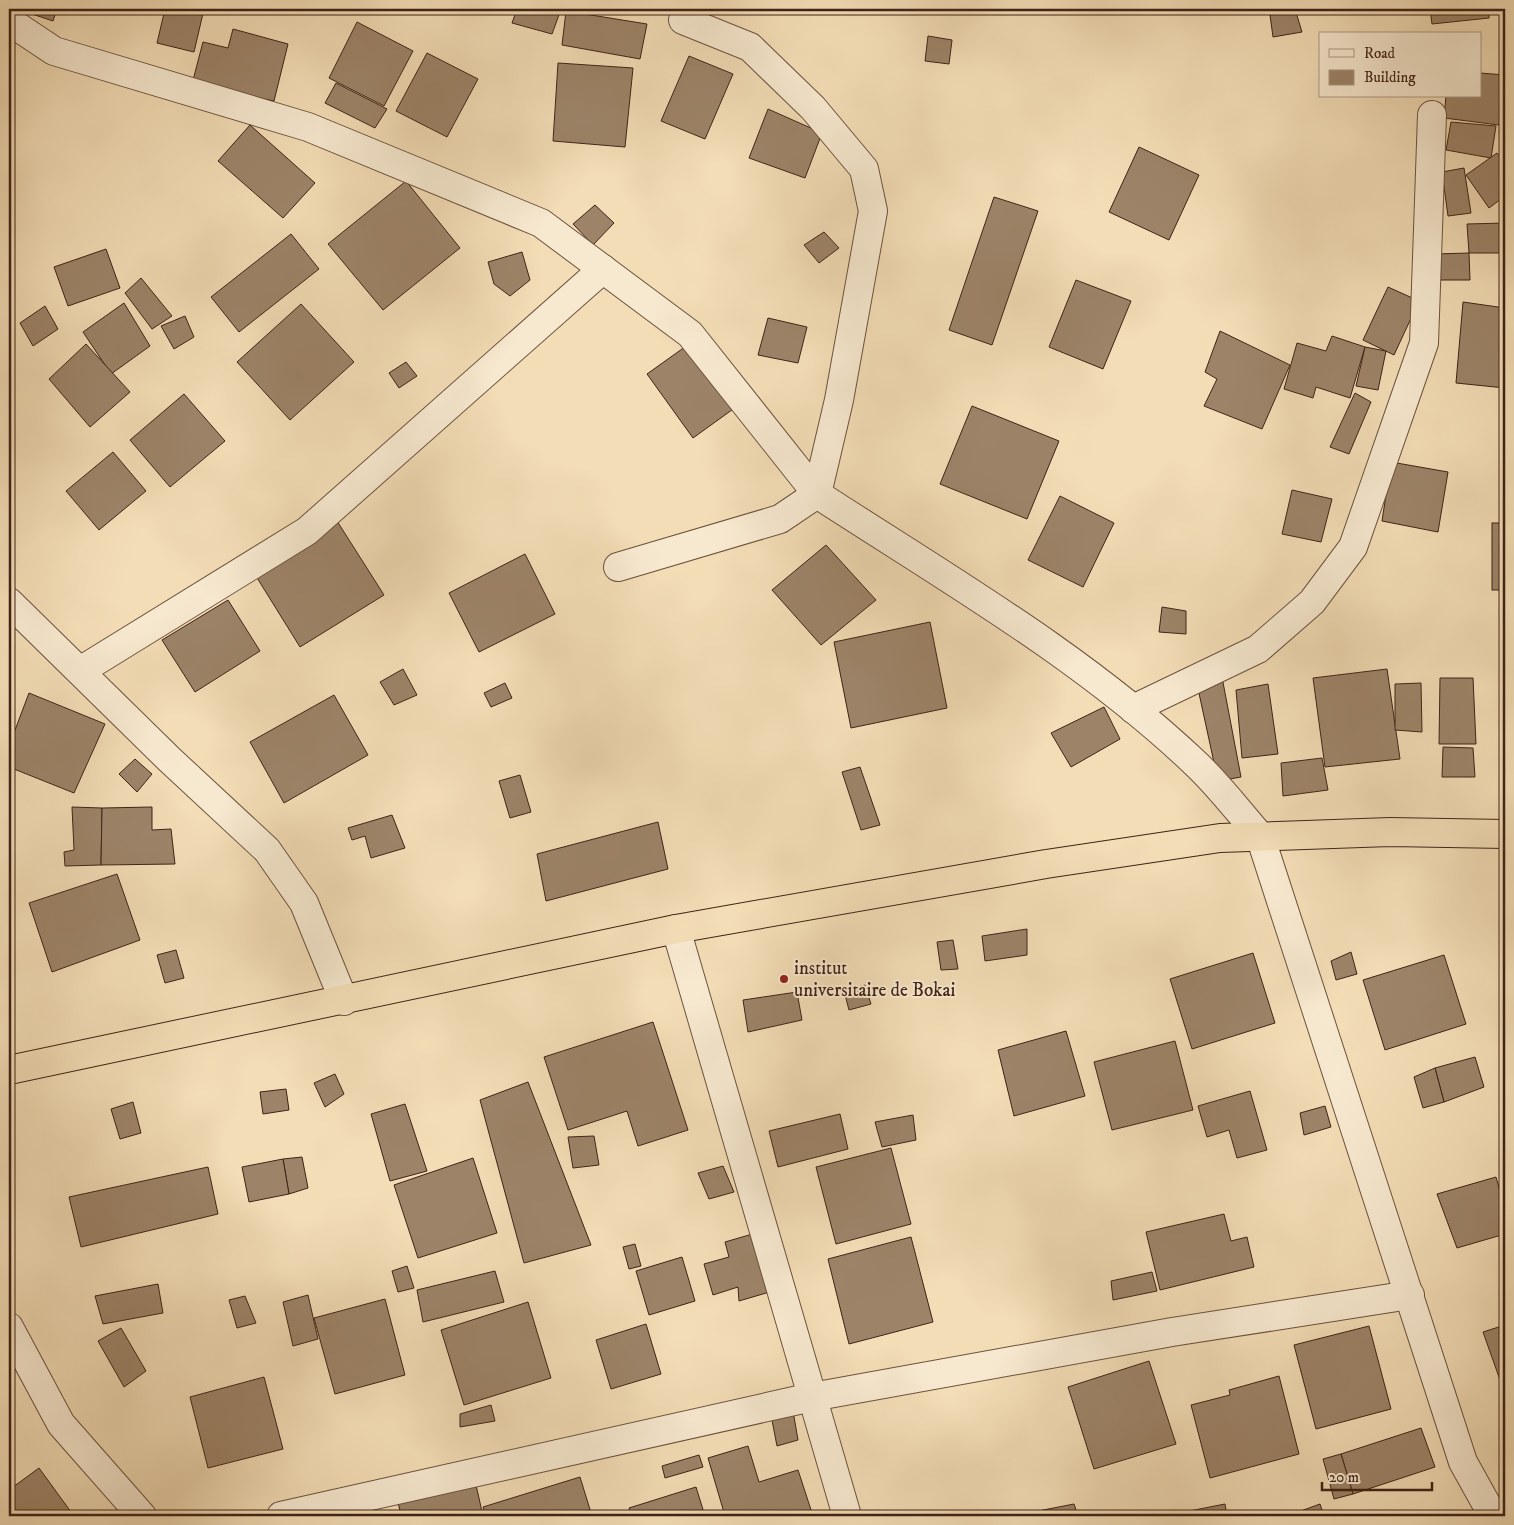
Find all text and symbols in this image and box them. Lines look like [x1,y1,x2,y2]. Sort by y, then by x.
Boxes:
legend [1319,32,1482,98]
text: Road [1364,44,1396,63]
text: Building [1364,68,1416,87]
place label: institut universitaire de Bokai [794,957,956,1002]
marker: institut universitaire de Bokai [778,973,790,985]
scale bar [1322,1460,1432,1492]
text: 20 m [1329,1468,1359,1487]

